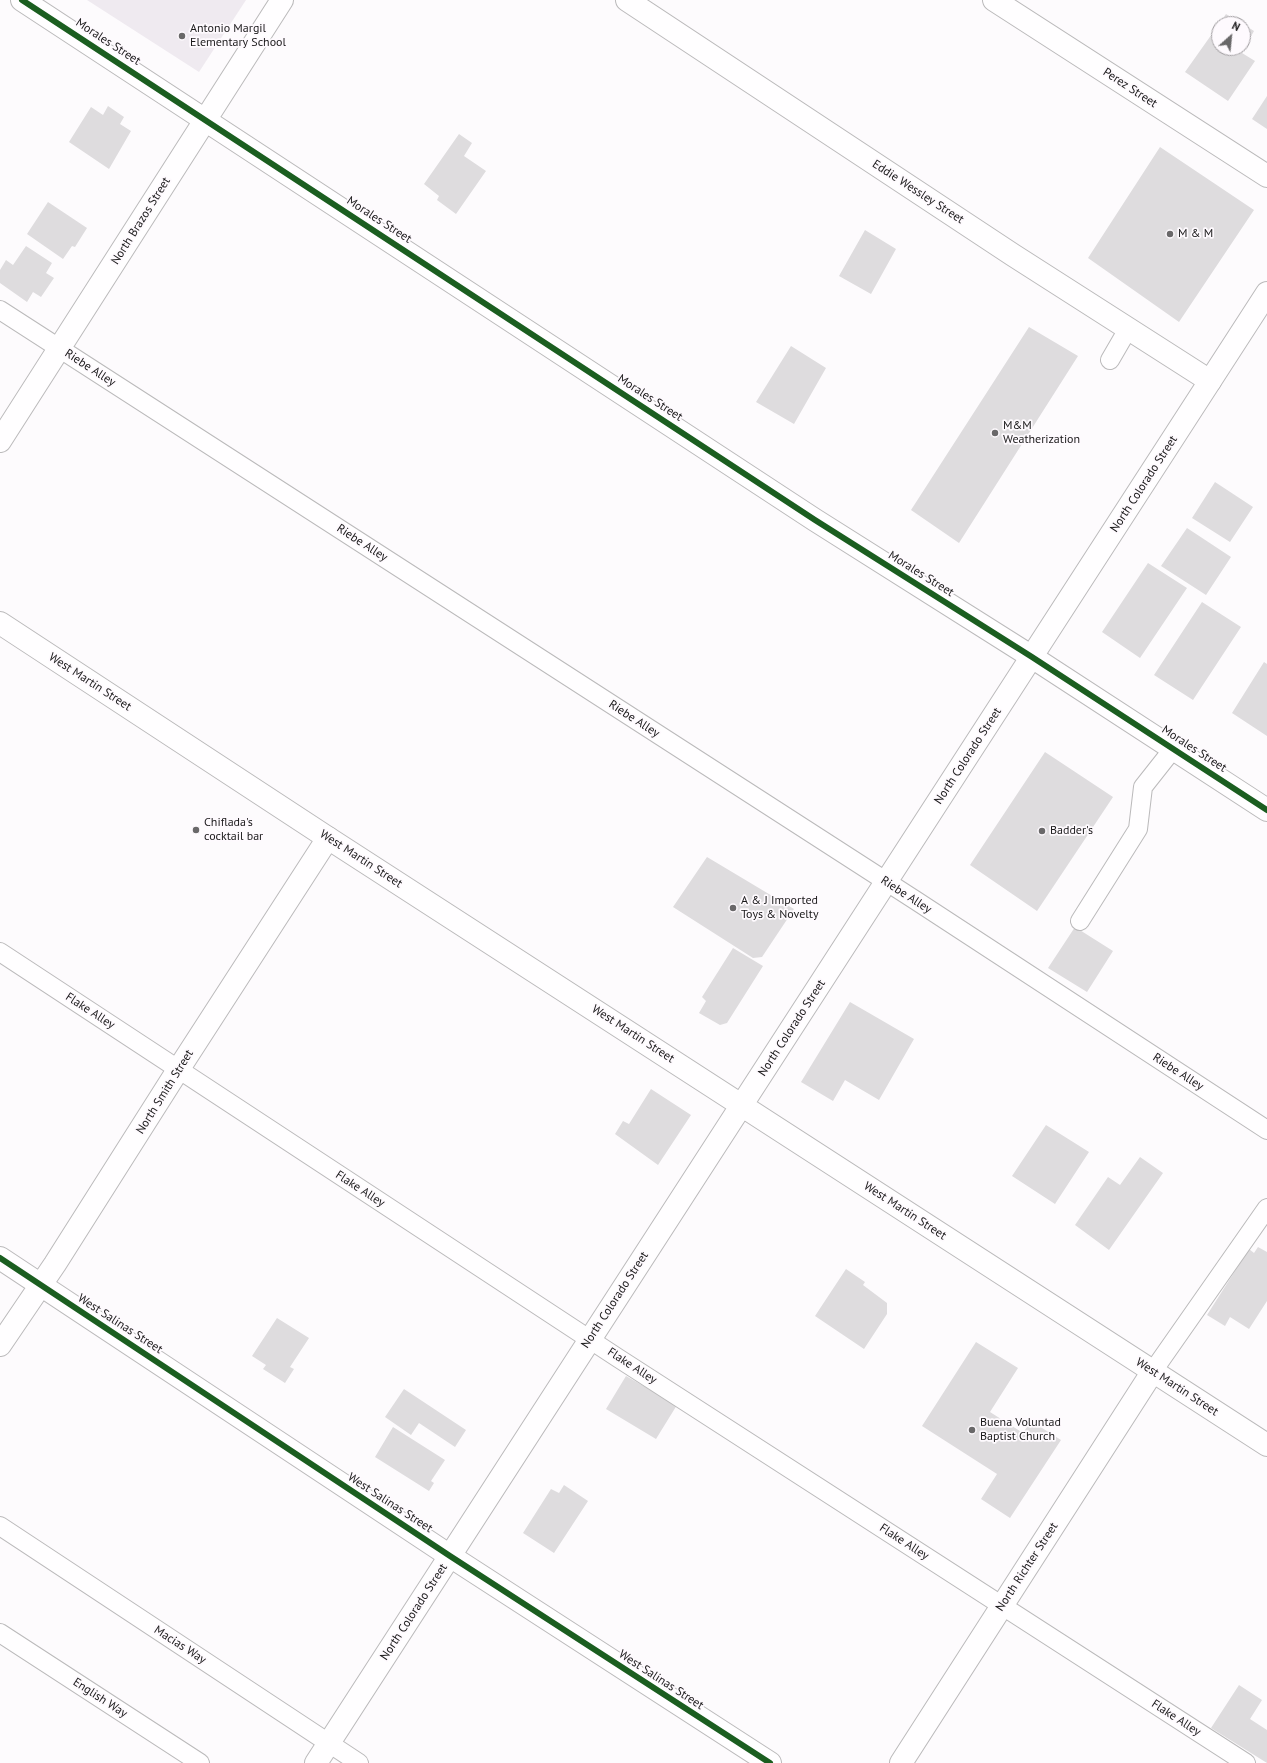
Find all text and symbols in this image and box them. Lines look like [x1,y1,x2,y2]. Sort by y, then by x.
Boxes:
street label: Morales Street [73,16,143,68]
north arrow [1211,16,1251,56]
text: N [1230,18,1242,34]
place label: Antonio Margil Elementary School [190,22,286,50]
marker: Antonio Margil Elementary School [177,31,187,41]
street label: Perez Street [1100,65,1160,111]
street label: Eddie Wessley Street [870,157,966,227]
street label: North Brazos Street [108,175,174,267]
street label: Morales Street [344,194,414,246]
place label: M & M [1178,227,1213,241]
marker: M & M [1165,229,1175,239]
street label: Riebe Alley [62,346,118,390]
street label: Morales Street [615,372,685,424]
place label: M&M Weatherization [1003,419,1080,447]
marker: M&M Weatherization [990,428,1000,438]
street label: North Colorado Street [1107,433,1181,535]
street label: Riebe Alley [334,521,390,565]
street label: Morales Street [886,548,956,600]
street label: West Martin Street [46,650,134,714]
street label: Riebe Alley [606,697,662,741]
street label: North Colorado Street [931,705,1005,807]
street label: Morales Street [1159,723,1229,775]
place label: Chiflada's cocktail bar [204,816,263,844]
place label: Badder's [1050,824,1093,838]
marker: Chiflada's cocktail bar [191,825,201,835]
marker: Badder's [1037,826,1047,836]
street label: West Martin Street [317,827,405,891]
street label: Riebe Alley [878,873,934,917]
place label: A & J Imported Toys & Novelty [741,894,819,922]
marker: A & J Imported Toys & Novelty [728,903,738,913]
street label: North Colorado Street [755,977,829,1079]
street label: Flake Alley [63,990,117,1032]
street label: West Martin Street [589,1002,677,1066]
street label: North Smith Street [133,1047,197,1137]
street label: Riebe Alley [1150,1050,1206,1094]
street label: Flake Alley [333,1168,387,1210]
street label: West Martin Street [861,1179,949,1243]
street label: North Colorado Street [578,1249,652,1351]
street label: West Salinas Street [75,1291,165,1357]
street label: Flake Alley [605,1345,659,1387]
street label: West Martin Street [1133,1355,1221,1419]
place label: Buena Voluntad Baptist Church [980,1416,1061,1444]
marker: Buena Voluntad Baptist Church [967,1425,977,1435]
street label: West Salinas Street [345,1470,435,1536]
street label: North Richter Street [993,1520,1061,1614]
street label: Flake Alley [877,1521,931,1563]
street label: North Colorado Street [377,1561,451,1663]
street label: Macias Way [151,1623,209,1667]
street label: West Salinas Street [616,1647,706,1713]
street label: English Way [70,1675,130,1721]
street label: Flake Alley [1149,1697,1203,1739]

